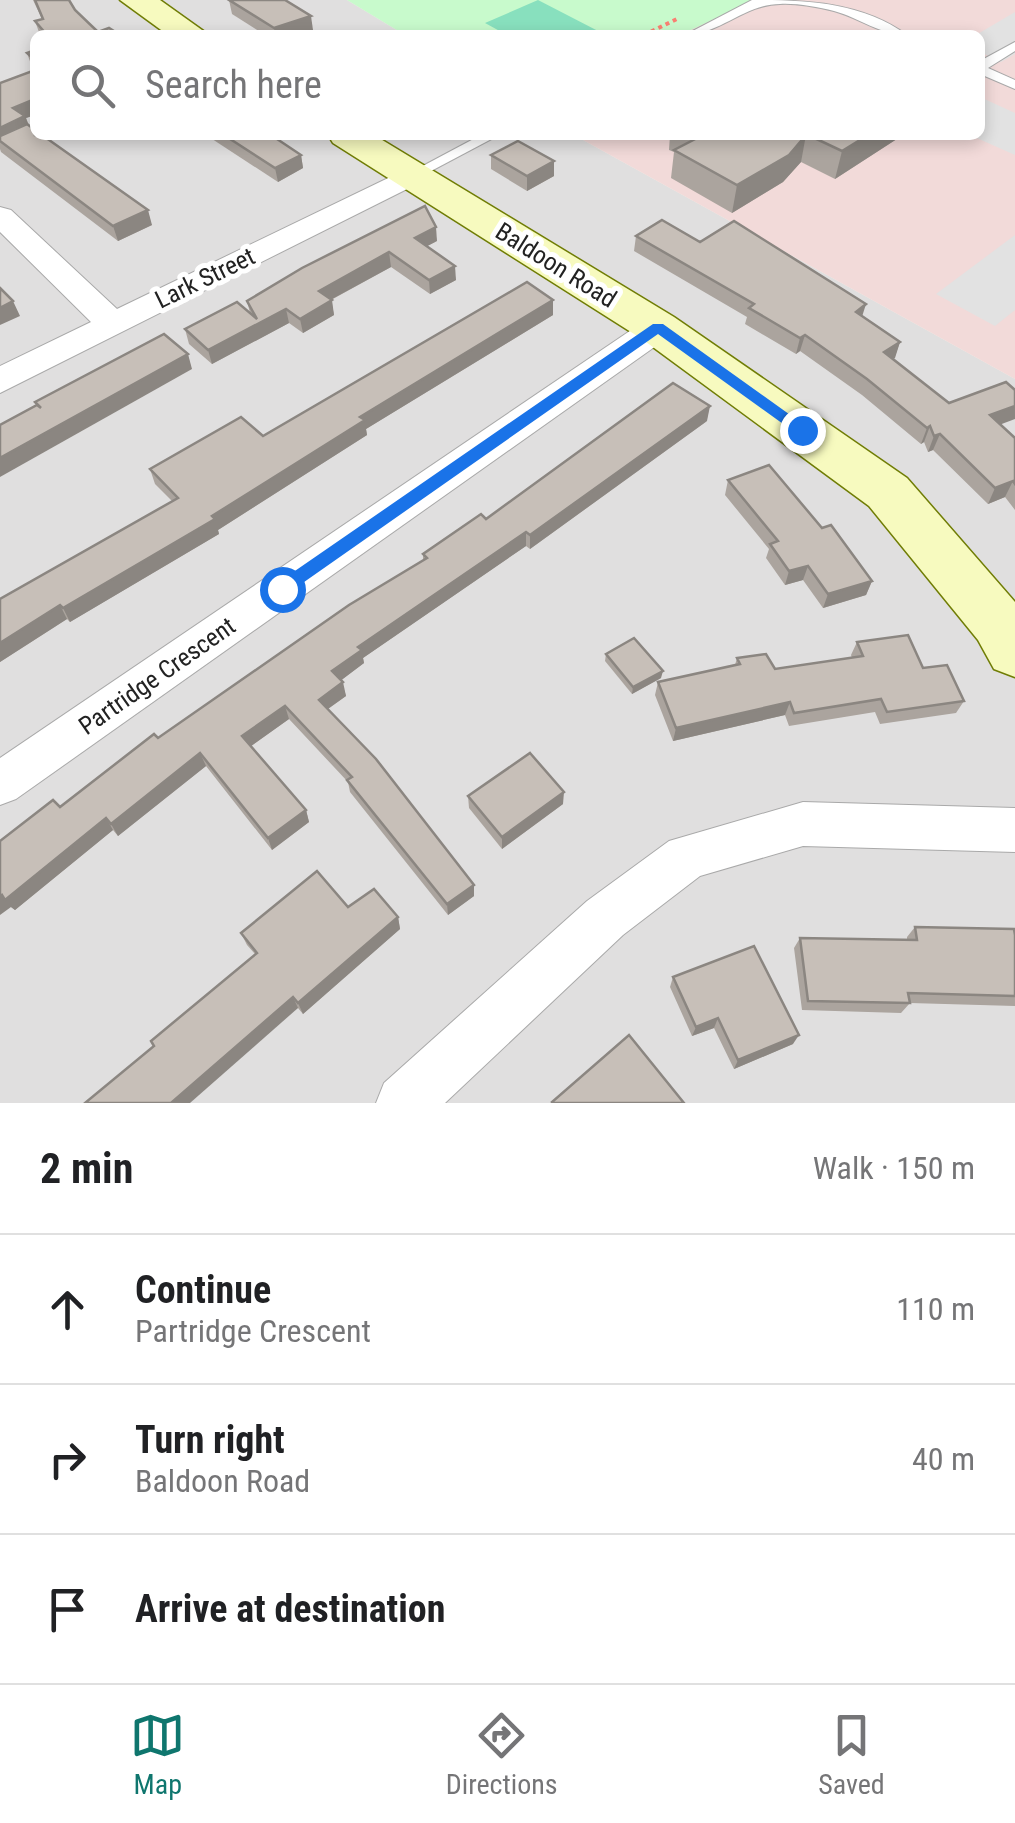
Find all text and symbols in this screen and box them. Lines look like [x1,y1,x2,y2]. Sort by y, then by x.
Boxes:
search box [30,30,985,140]
icon: search [65,58,120,113]
text: Search here [145,63,322,107]
street label: Baldoon Road [490,216,622,314]
street label: Lark Street [151,241,259,315]
route end [780,408,826,454]
route start [260,567,306,613]
street label: Partridge Crescent [73,611,241,741]
text: 2 min [40,1144,133,1193]
text: Walk · 150 m [813,1149,975,1187]
text: Continue [135,1268,271,1312]
icon: ahead [40,1282,95,1337]
text: 110 m [896,1290,975,1328]
text: Partridge Crescent [135,1312,371,1350]
text: Turn right [135,1418,285,1462]
icon: right [40,1432,95,1487]
text: 40 m [912,1440,975,1478]
text: Baldoon Road [135,1462,310,1500]
icon: arrive [40,1582,95,1637]
text: Arrive at destination [135,1587,445,1631]
tab: Map [130,1708,185,1801]
tab: Directions [446,1708,558,1801]
tab: Saved [818,1708,885,1801]

